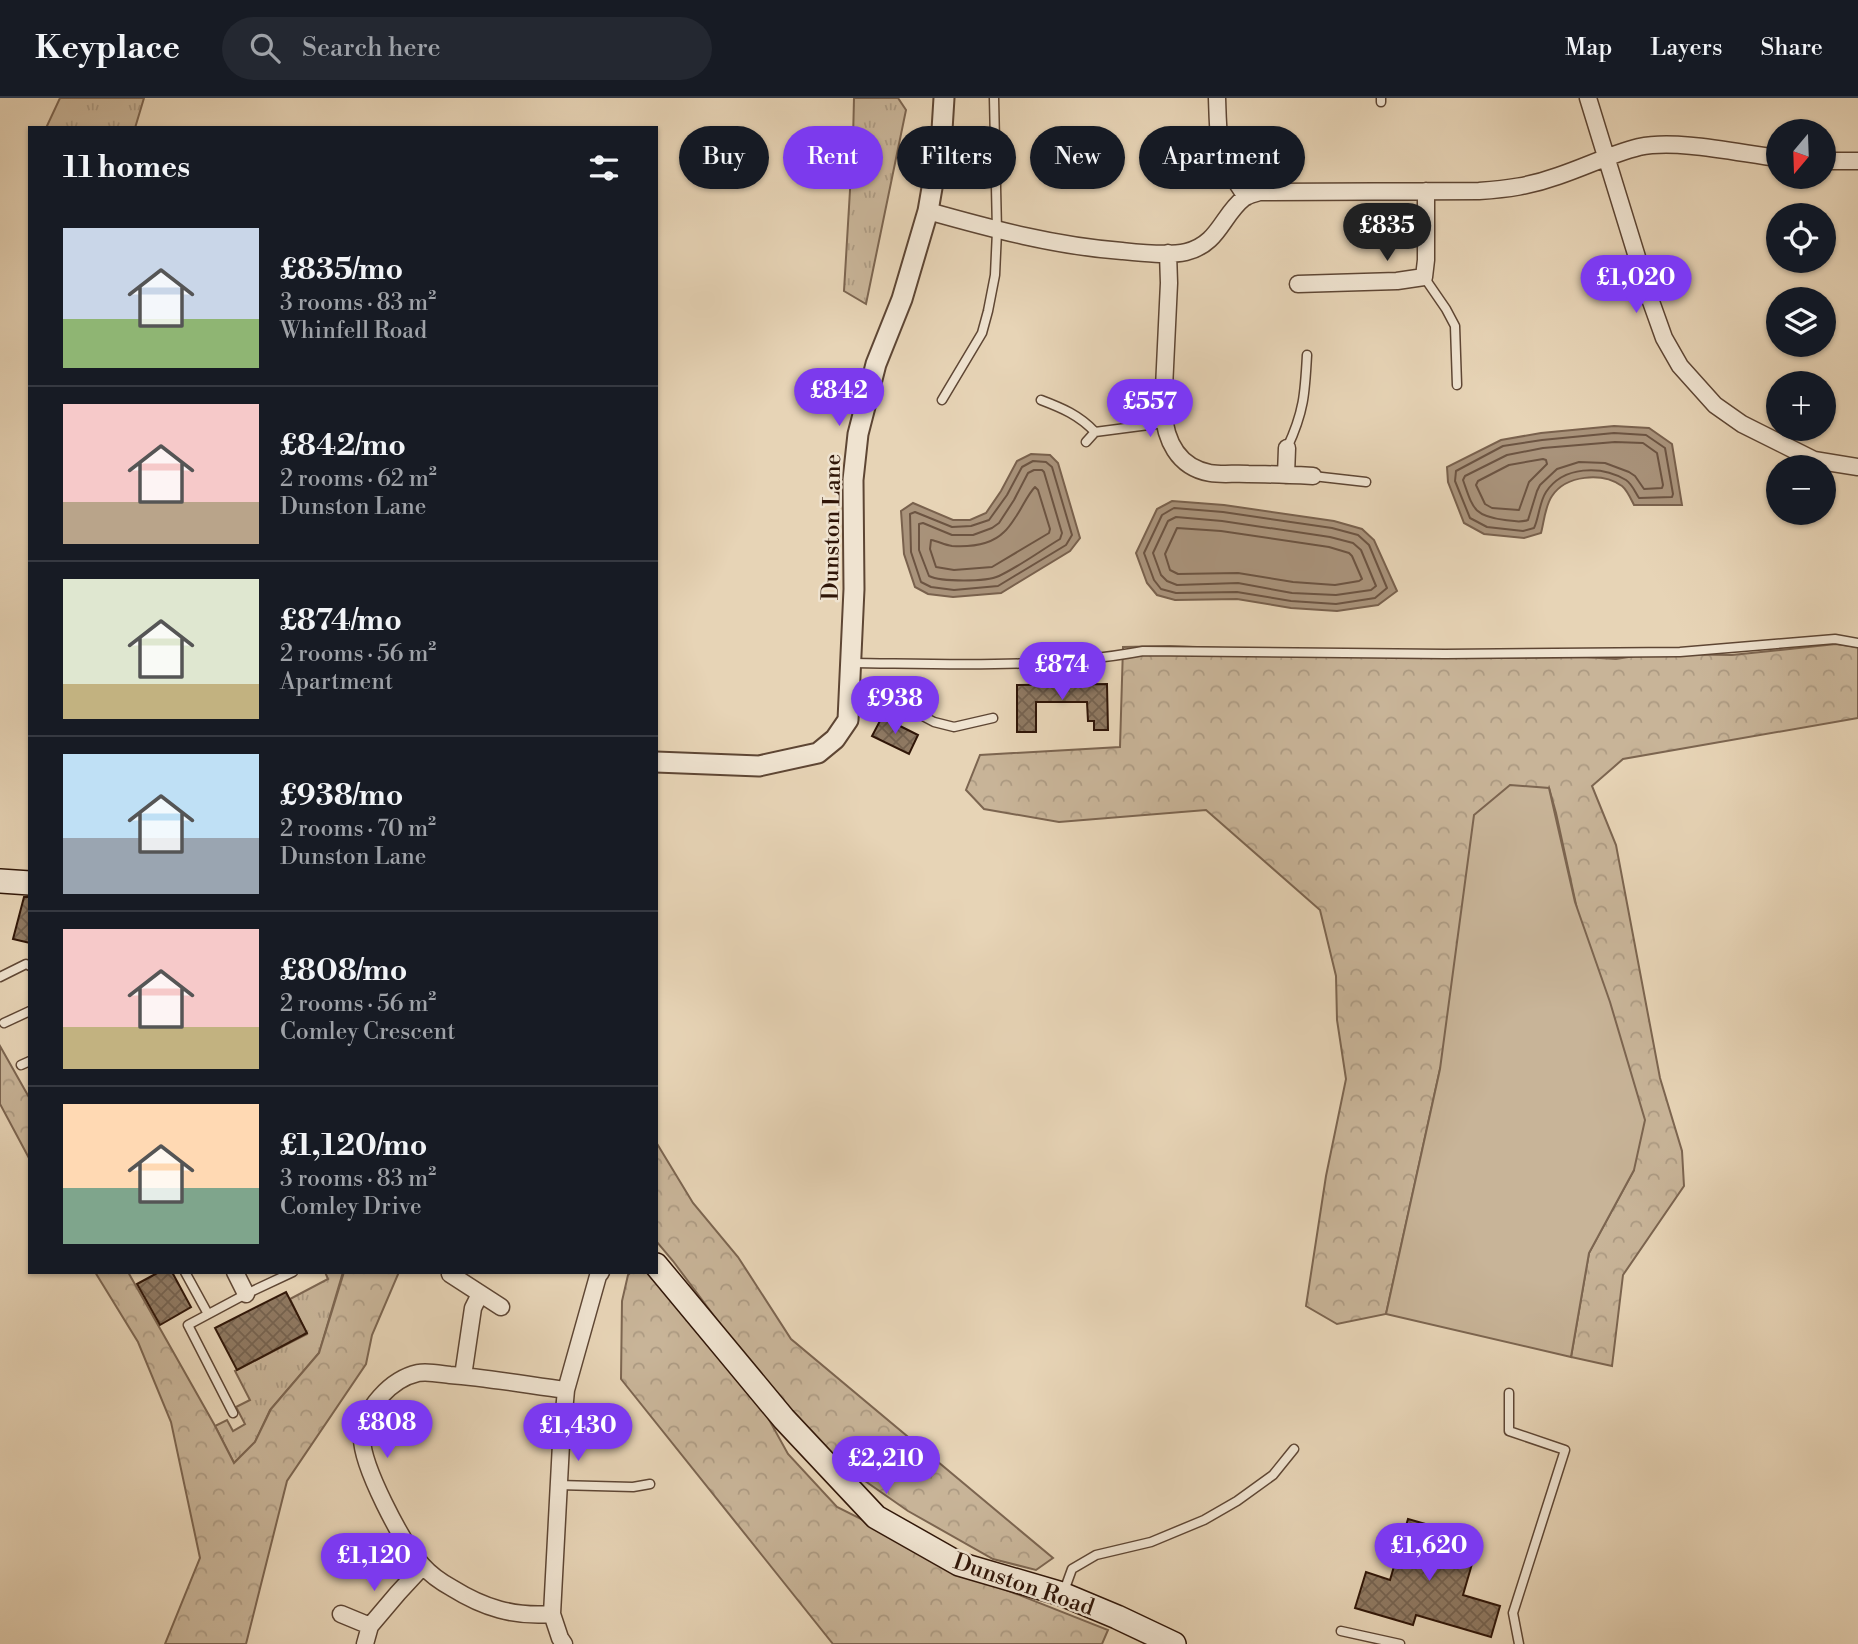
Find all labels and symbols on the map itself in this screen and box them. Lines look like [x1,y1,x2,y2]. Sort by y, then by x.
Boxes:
north arrow [1766,119,1836,189]
pin: £835 [1346,204,1428,263]
pin: £1,020 [1579,256,1693,315]
pin: £842 [798,368,880,428]
pin: £557 [1109,380,1191,439]
street label: Dunston Lane [817,454,847,600]
pin: £874 [1021,642,1103,702]
pin: £938 [854,676,936,736]
pin: £808 [346,1400,428,1460]
pin: £1,430 [521,1404,635,1463]
pin: £2,210 [829,1436,943,1496]
pin: £1,620 [1372,1524,1486,1583]
pin: £1,120 [317,1534,431,1593]
street label: Dunston Road [949,1548,1098,1622]

